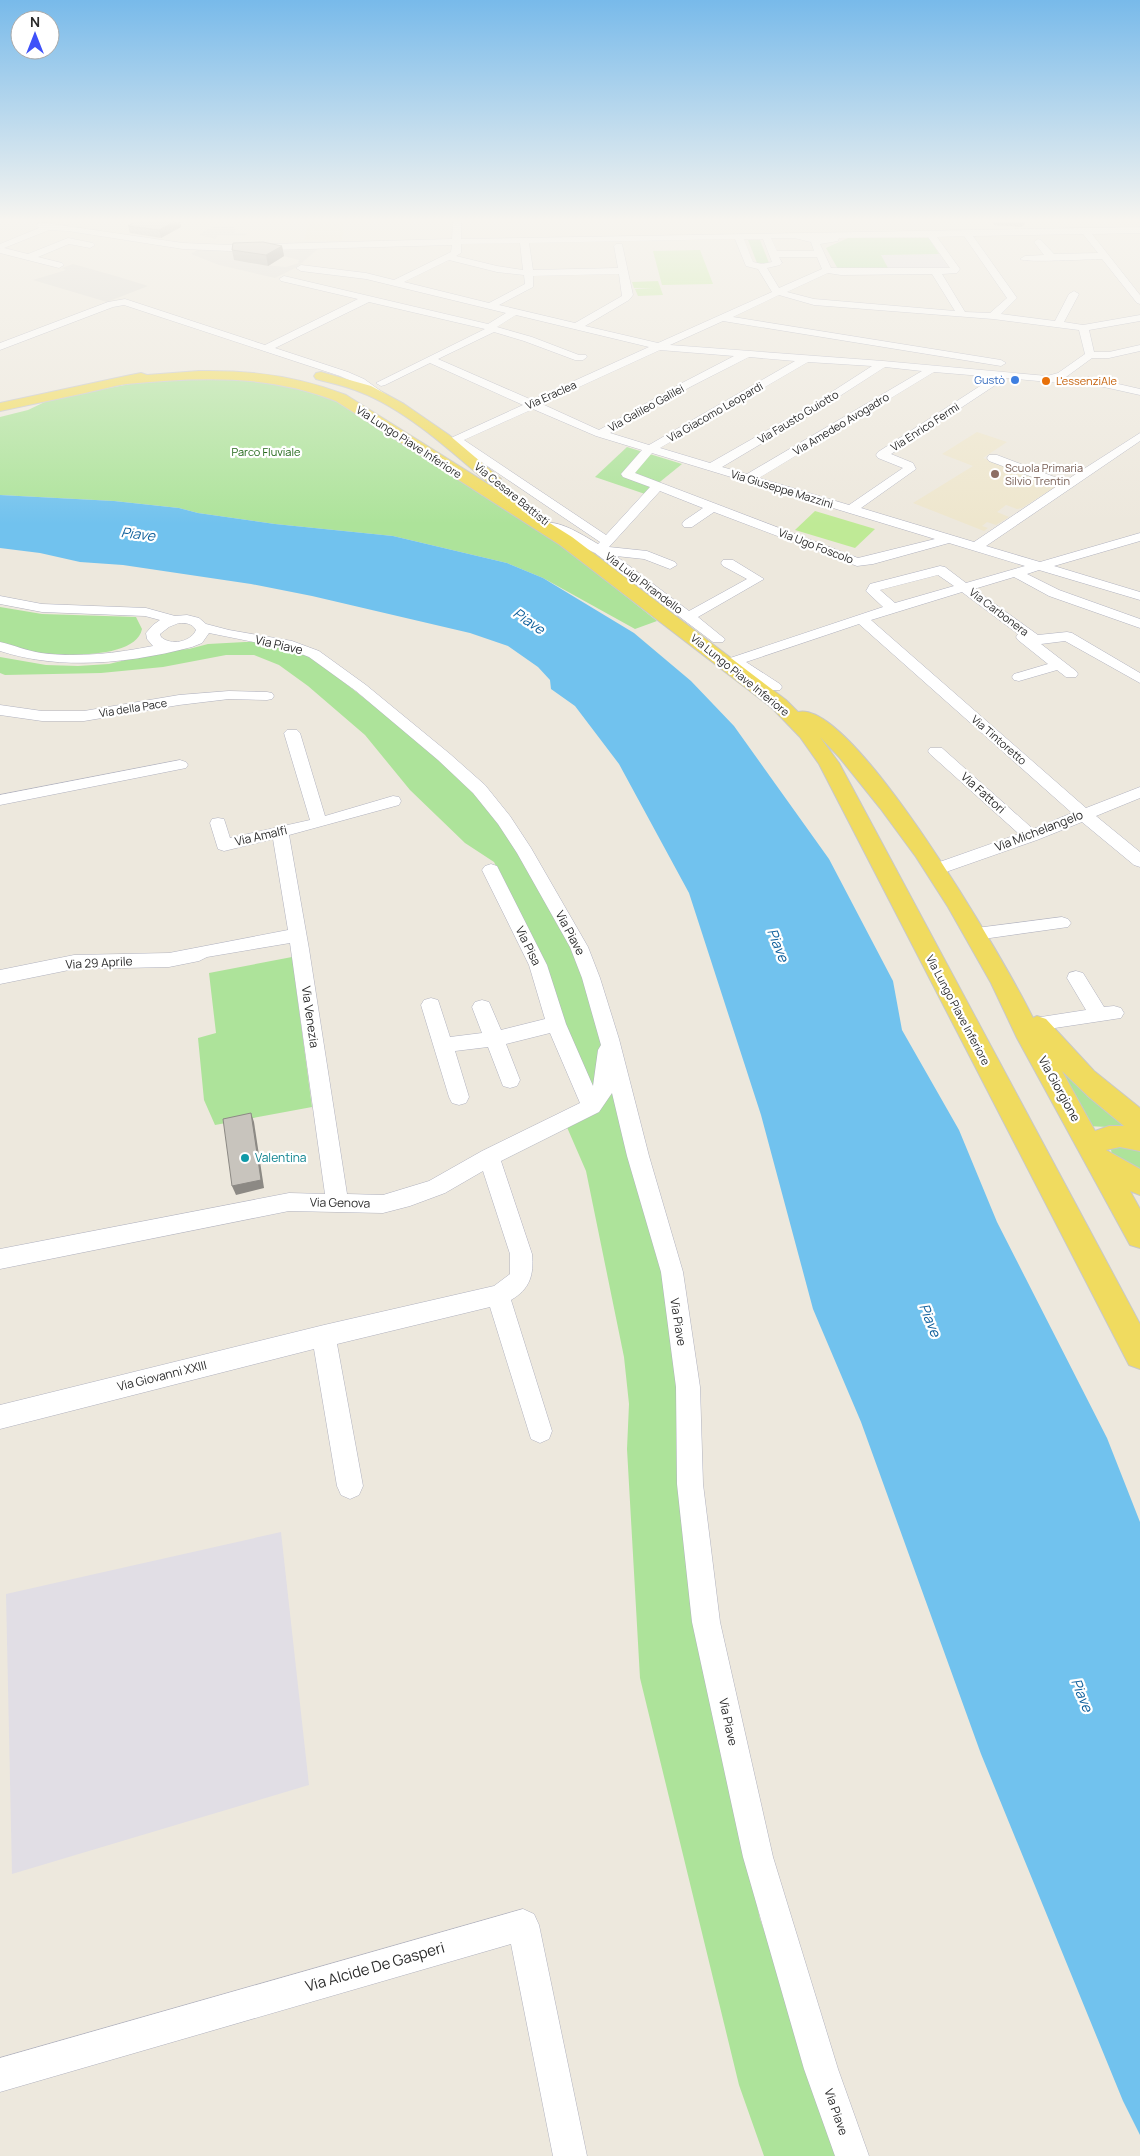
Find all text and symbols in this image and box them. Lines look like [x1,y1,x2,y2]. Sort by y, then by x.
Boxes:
north arrow [10,10,60,60]
text: N [30,12,40,31]
place label: Gustò [974,372,1005,387]
place label: L'essenziAle [1056,373,1118,388]
marker: Gustò [1009,374,1021,386]
marker: L'essenziAle [1040,375,1052,387]
street label: Via Eraclea [523,377,579,412]
street label: Via Giacomo Leopardi [664,378,765,445]
street label: Via Galileo Galilei [605,381,686,435]
street label: Via Fausto Guiotto [754,386,841,447]
street label: Via Amedeo Avogadro [790,389,892,458]
street label: Via Enrico Fermi [888,399,962,454]
street label: Via Lungo Piave Inferiore [354,402,465,482]
park label: Parco Fluviale [232,444,301,459]
street label: Via Cesare Battisti [472,459,553,528]
place label: Scuola Primaria Silvio Trentin [1005,460,1083,488]
street label: Via Giuseppe Mazzini [729,466,835,511]
marker: Scuola Primaria Silvio Trentin [989,468,1001,480]
water label: Piave [120,522,157,545]
street label: Via Ugo Foscolo [776,524,856,567]
street label: Via Luigi Pirandello [602,548,687,617]
street label: Via Carbonera [966,584,1032,639]
water label: Piave [510,603,549,638]
street label: Via Lungo Piave Inferiore [688,630,793,719]
street label: Via Piave [254,631,305,658]
street label: Via della Pace [98,695,169,720]
street label: Via Tintoretto [969,711,1031,768]
street label: Via Fattori [957,768,1009,817]
street label: Via Michelangelo [992,806,1085,855]
street label: Via Amalfi [233,821,289,850]
street label: Via Piave [552,907,589,958]
street label: Via Pisa [512,923,545,968]
water label: Piave [763,925,794,965]
street label: Via 29 Aprile [65,952,133,973]
street label: Via Lungo Piave Inferiore [923,952,994,1068]
street label: Via Venezia [298,985,323,1049]
street label: Via Giorgione [1034,1053,1084,1125]
place label: Valentina [255,1149,307,1166]
marker: Valentina [239,1152,251,1164]
street label: Via Genova [310,1193,370,1212]
street label: Via Piave [666,1297,691,1347]
water label: Piave [915,1300,946,1340]
street label: Via Giovanni XXIII [115,1356,208,1395]
water label: Piave [1067,1675,1098,1715]
street label: Via Piave [715,1697,742,1747]
street label: Via Alcide De Gasperi [303,1937,447,1996]
street label: Via Piave [821,2086,852,2137]

